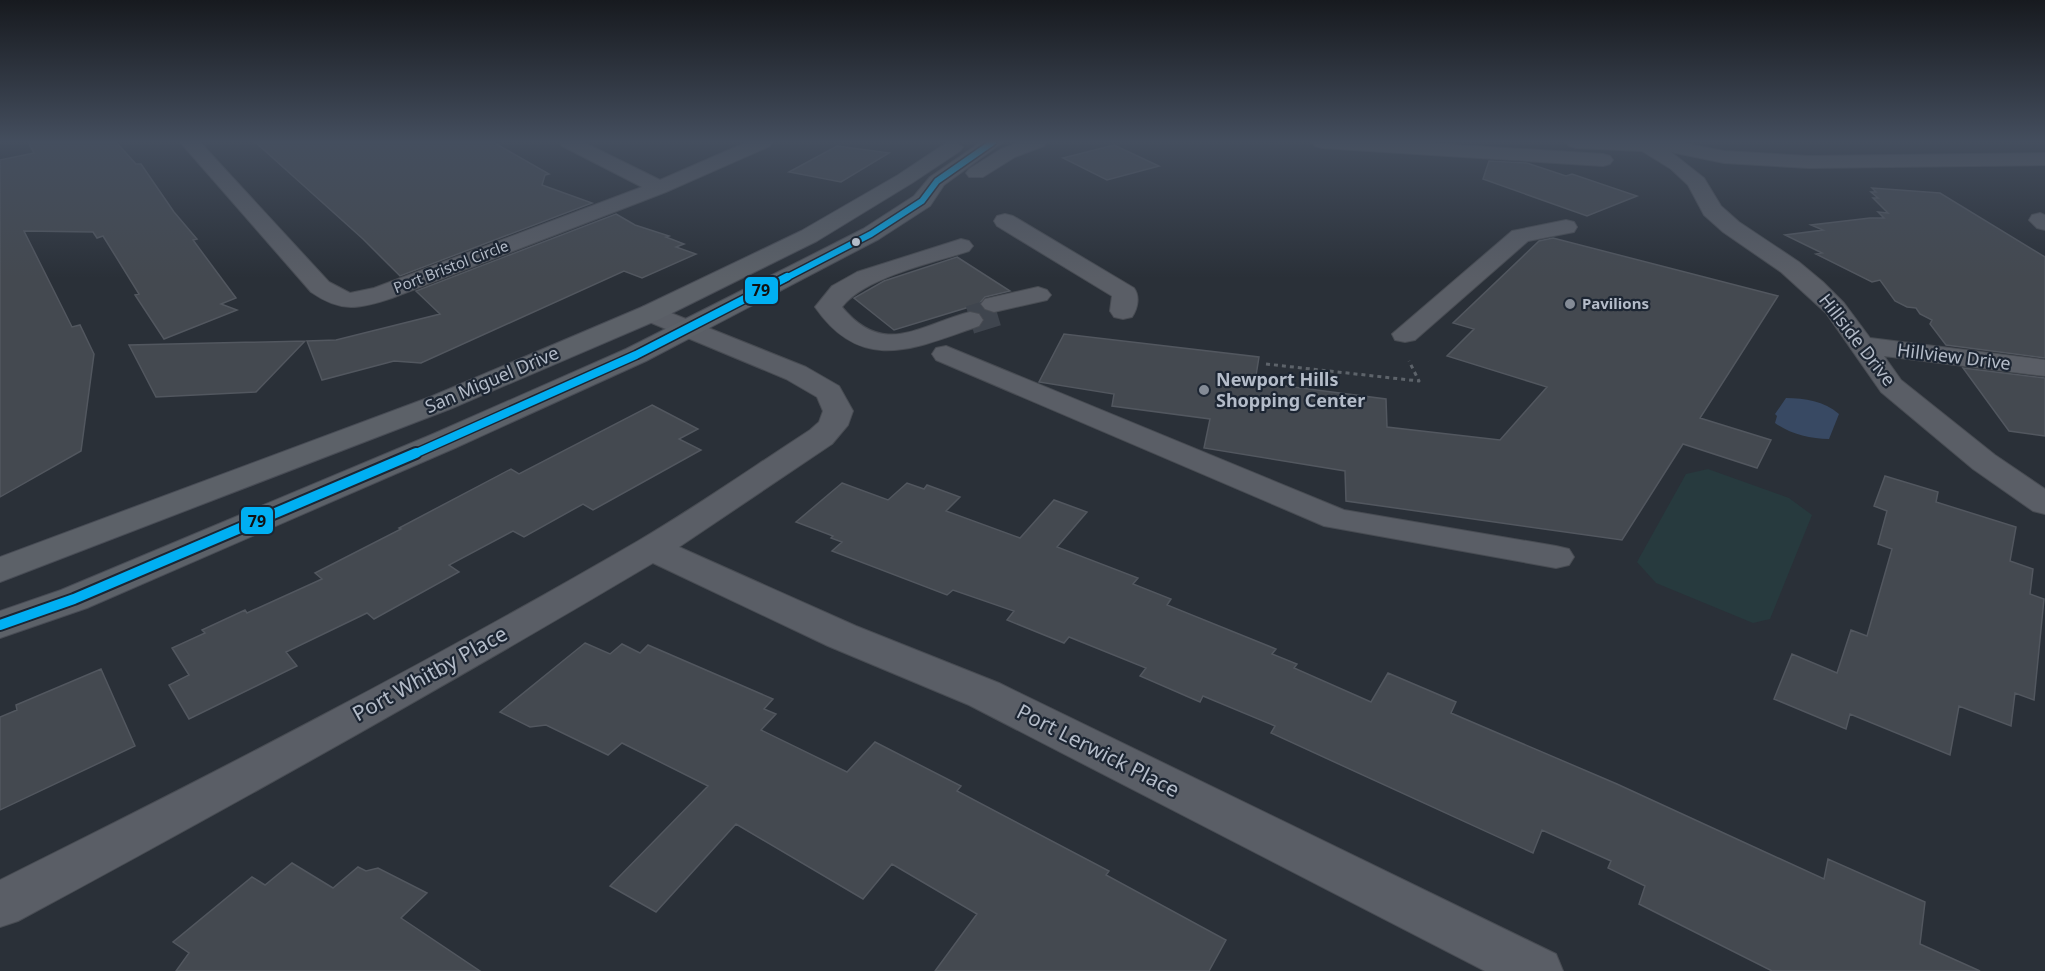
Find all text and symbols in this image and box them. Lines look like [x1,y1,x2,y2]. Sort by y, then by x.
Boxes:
street label: Port Bristol Circle [390,235,511,297]
unlabelled marker [850,236,862,248]
line badge: 79 [744,276,779,305]
text: 79 [752,279,770,301]
street label: Hillside Drive [1814,288,1901,390]
place label: Pavilions [1582,293,1649,313]
marker: Pavilions [1563,297,1577,311]
street label: Hillview Drive [1896,337,2012,375]
street label: San Miguel Drive [421,340,562,418]
place label: Newport Hills Shopping Center [1216,367,1365,412]
marker: Newport Hills Shopping Center [1197,383,1211,397]
line badge: 79 [240,506,274,535]
text: 79 [248,510,266,532]
street label: Port Whitby Place [347,619,512,727]
street label: Port Lerwick Place [1012,697,1185,803]

